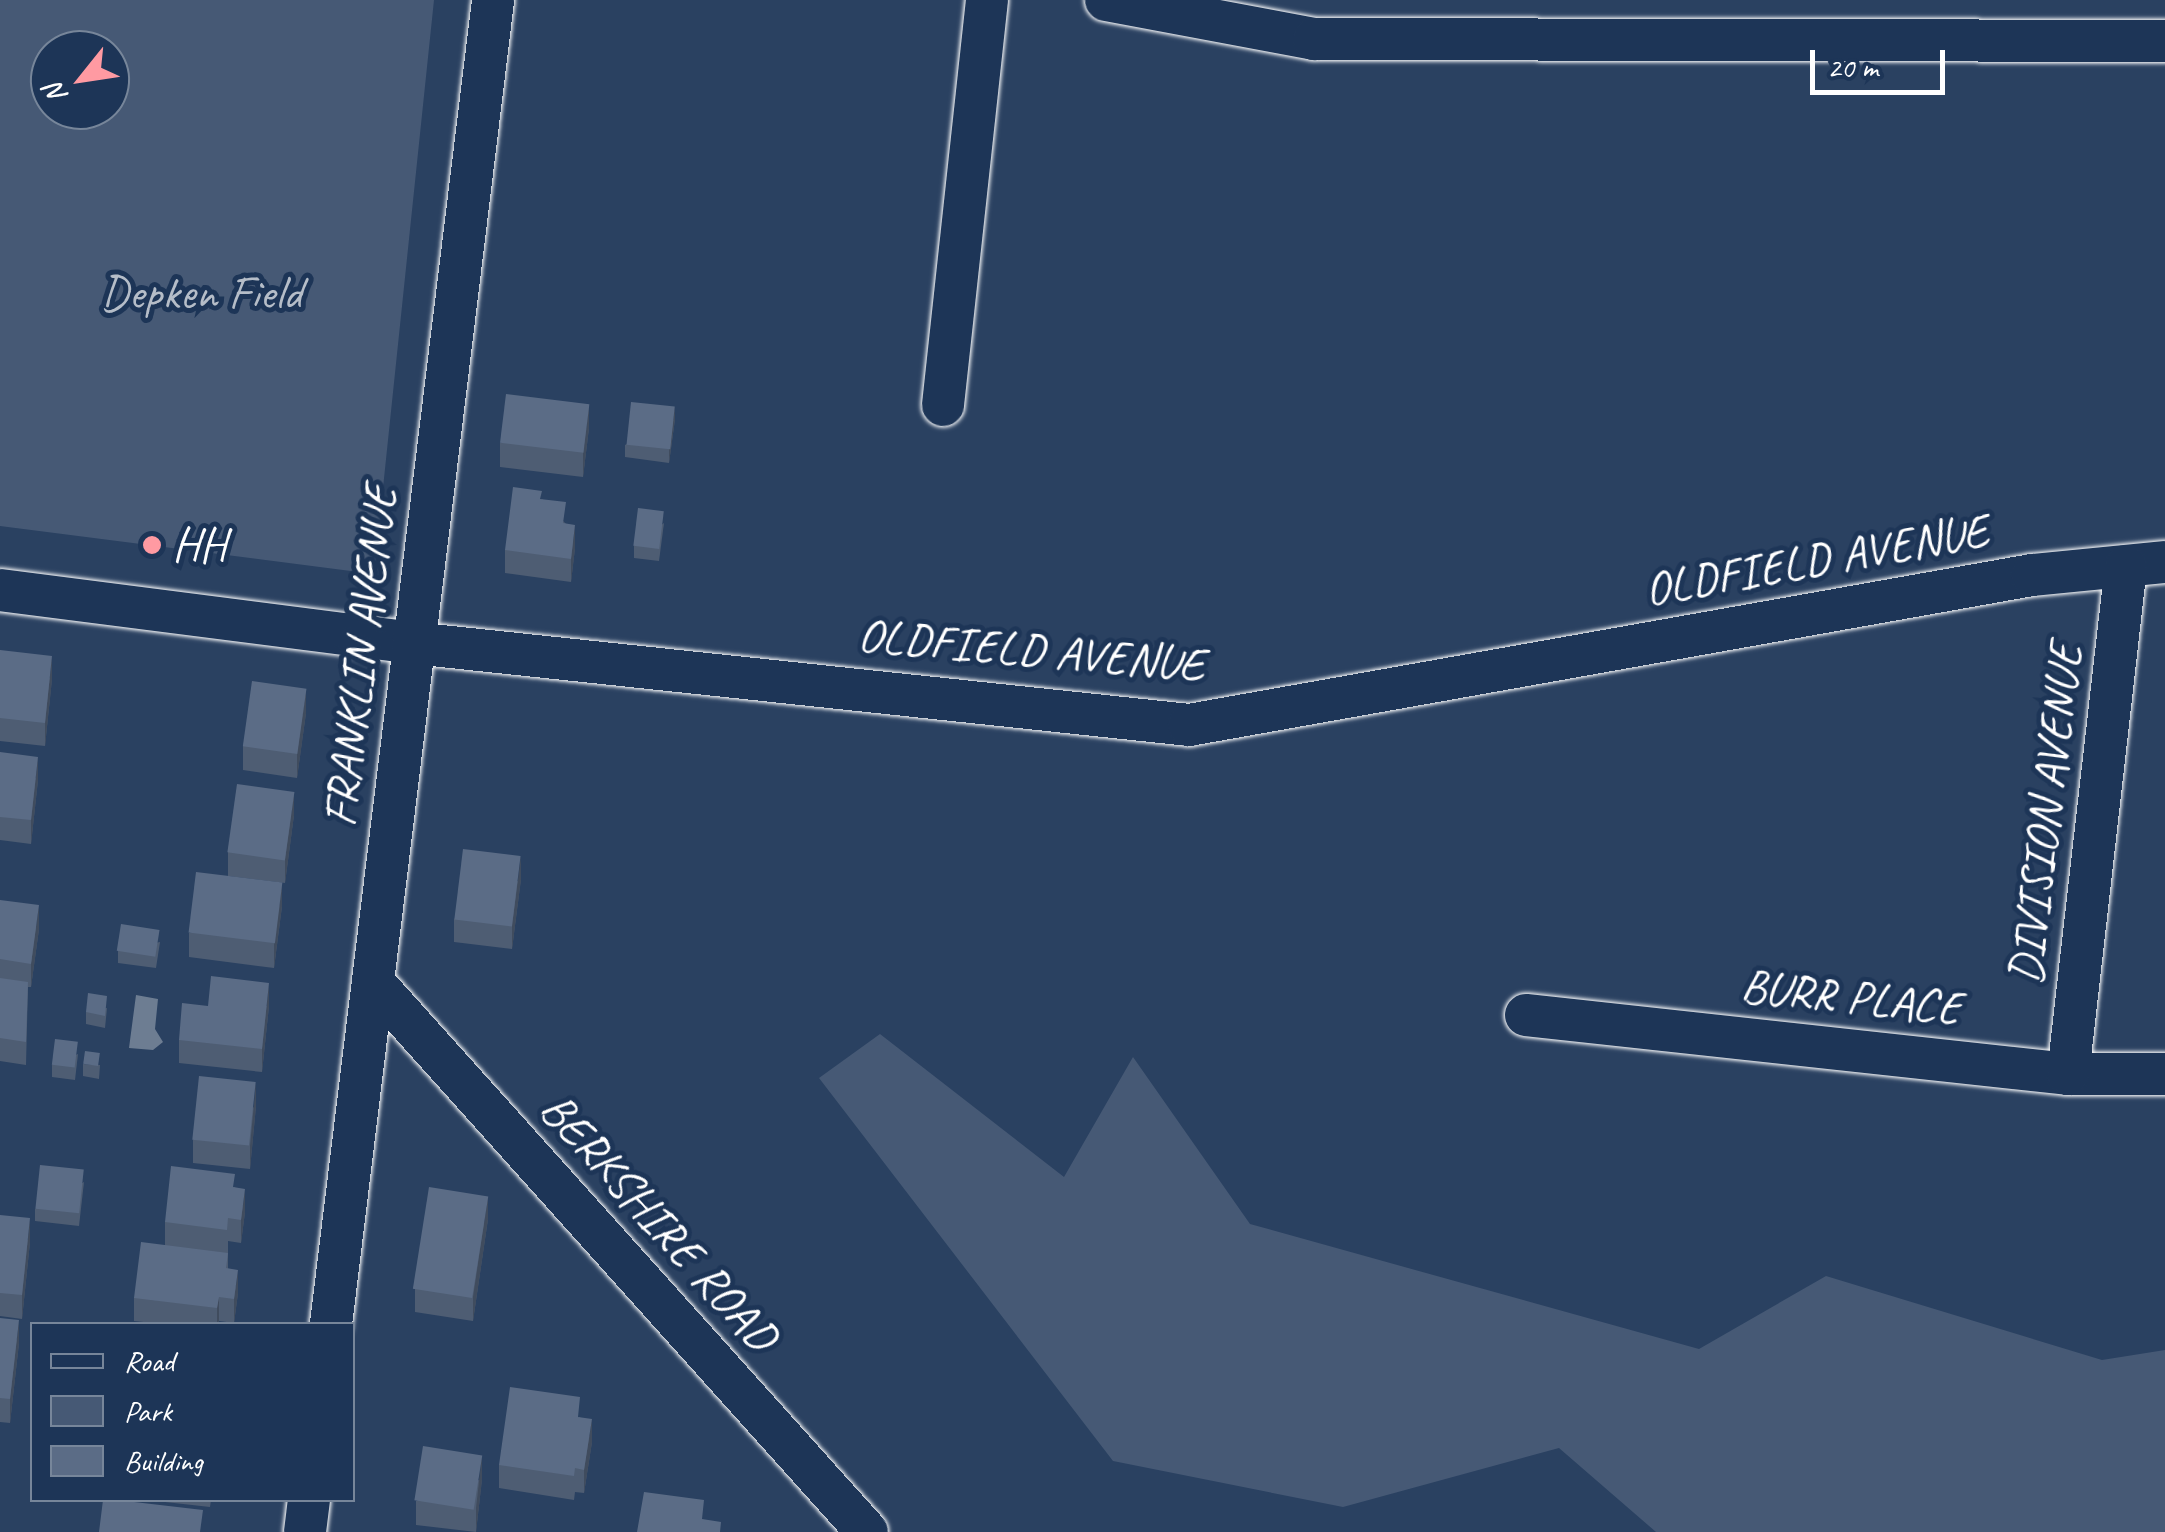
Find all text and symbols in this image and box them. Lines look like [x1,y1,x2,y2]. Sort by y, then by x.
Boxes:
north arrow [30,30,130,130]
scale bar [1815,30,1950,92]
text: 20 m [1827,48,1878,86]
text: N [36,78,75,111]
park label: Depken Field [100,264,302,322]
street label: FRANKLIN AVENUE [310,481,410,831]
street label: OLDFIELD AVENUE [1641,502,1991,618]
place label: HH [172,516,226,574]
marker: HH [141,534,163,556]
street label: OLDFIELD AVENUE [857,606,1205,694]
street label: DIVISION AVENUE [1996,640,2094,988]
street label: BURR PLACE [1738,957,1964,1037]
street label: BERKSHIRE ROAD [528,1081,790,1363]
legend [30,1322,355,1502]
text: Road [124,1342,174,1380]
text: Park [124,1392,172,1430]
text: Building [124,1442,203,1480]

